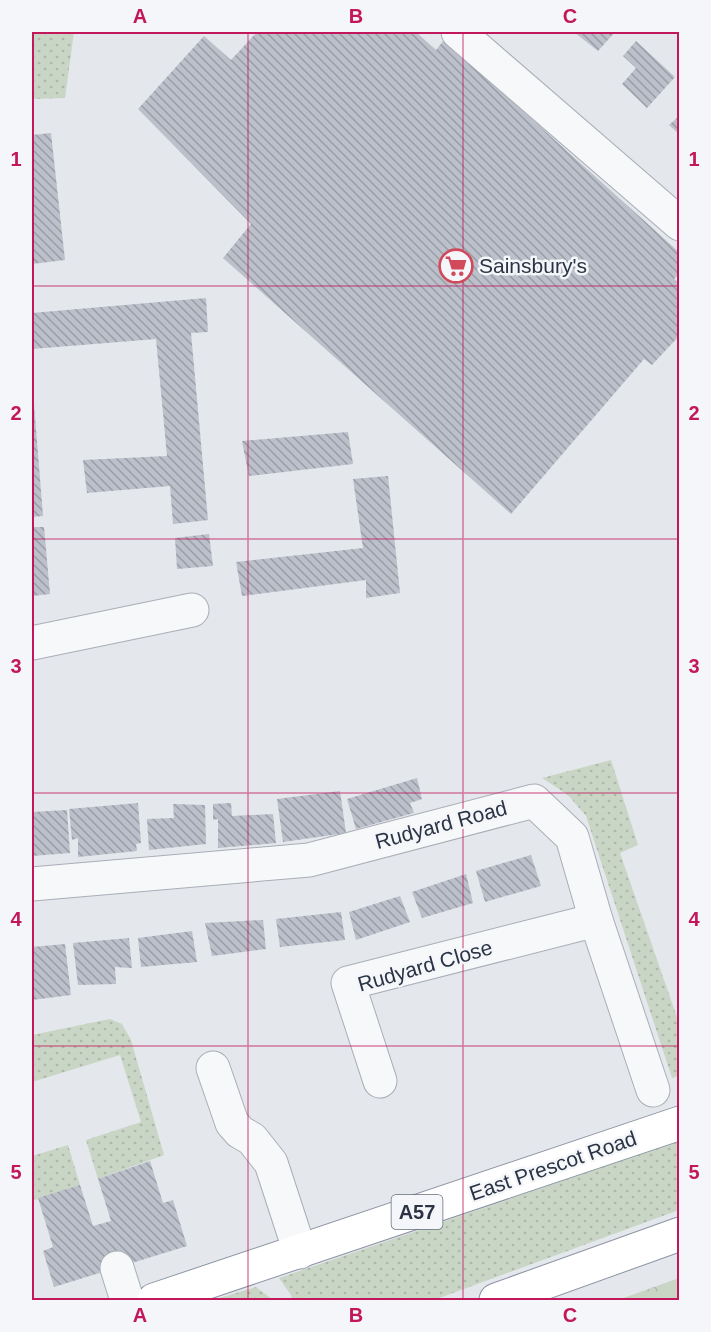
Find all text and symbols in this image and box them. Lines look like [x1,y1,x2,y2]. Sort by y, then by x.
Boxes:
text: A [133,5,147,27]
text: B [349,5,363,27]
text: C [563,5,577,27]
text: 1 [10,148,22,170]
text: 1 [688,148,700,170]
supermarket icon: Sainsbury's [438,248,474,284]
place label: Sainsbury's [479,254,587,277]
text: 2 [10,402,22,424]
text: 2 [688,402,700,424]
text: 3 [10,655,22,677]
text: 3 [688,655,700,677]
street label: Rudyard Road [372,796,509,853]
text: 4 [10,908,22,930]
text: 4 [688,908,700,930]
street label: Rudyard Close [355,935,495,996]
street label: East Prescot Road [466,1126,639,1205]
text: 5 [10,1161,22,1183]
text: 5 [688,1161,700,1183]
road number: A57 [392,1195,442,1229]
text: A [133,1304,147,1326]
text: B [349,1304,363,1326]
text: C [563,1304,577,1326]

